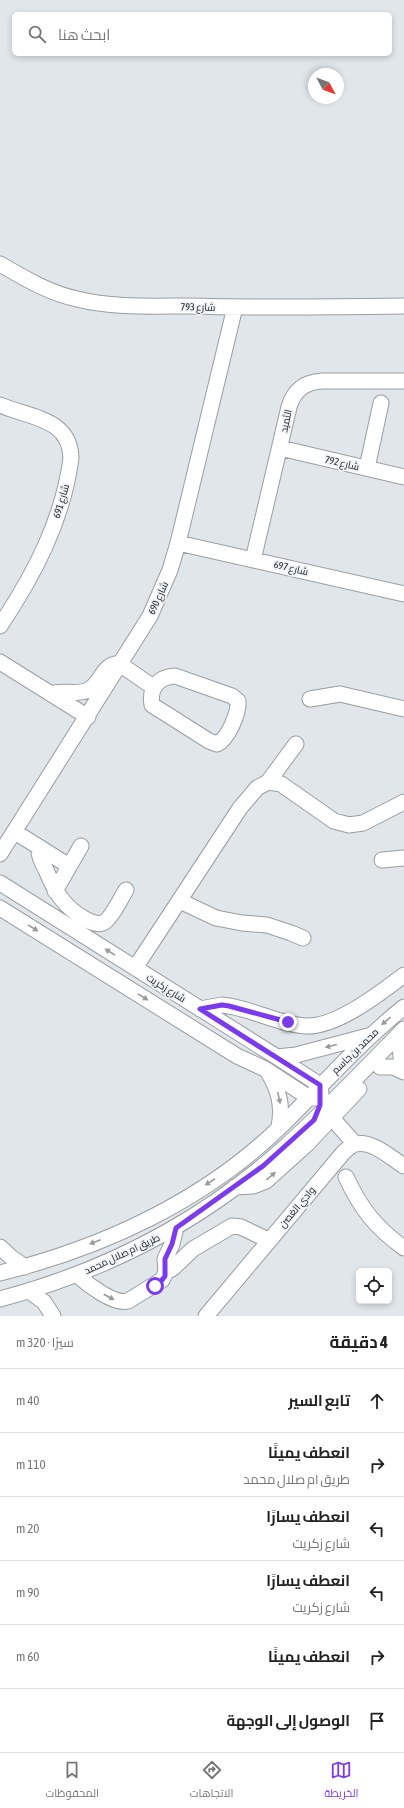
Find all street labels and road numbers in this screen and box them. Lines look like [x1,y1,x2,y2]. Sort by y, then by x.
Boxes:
street label: شارع 793 [180,301,216,314]
street label: الثميد [278,408,294,434]
street label: شارع 792 [324,454,360,473]
street label: شارع 691 [51,483,72,520]
street label: شارع 697 [273,559,309,578]
street label: شارع 690 [146,580,171,617]
street label: شارع زكريت [144,972,188,1005]
street label: محمد بن جاسم [329,1026,382,1077]
street label: وادي الغصن [277,1184,319,1231]
street label: طريق ام صلال محمد [83,1232,162,1278]

